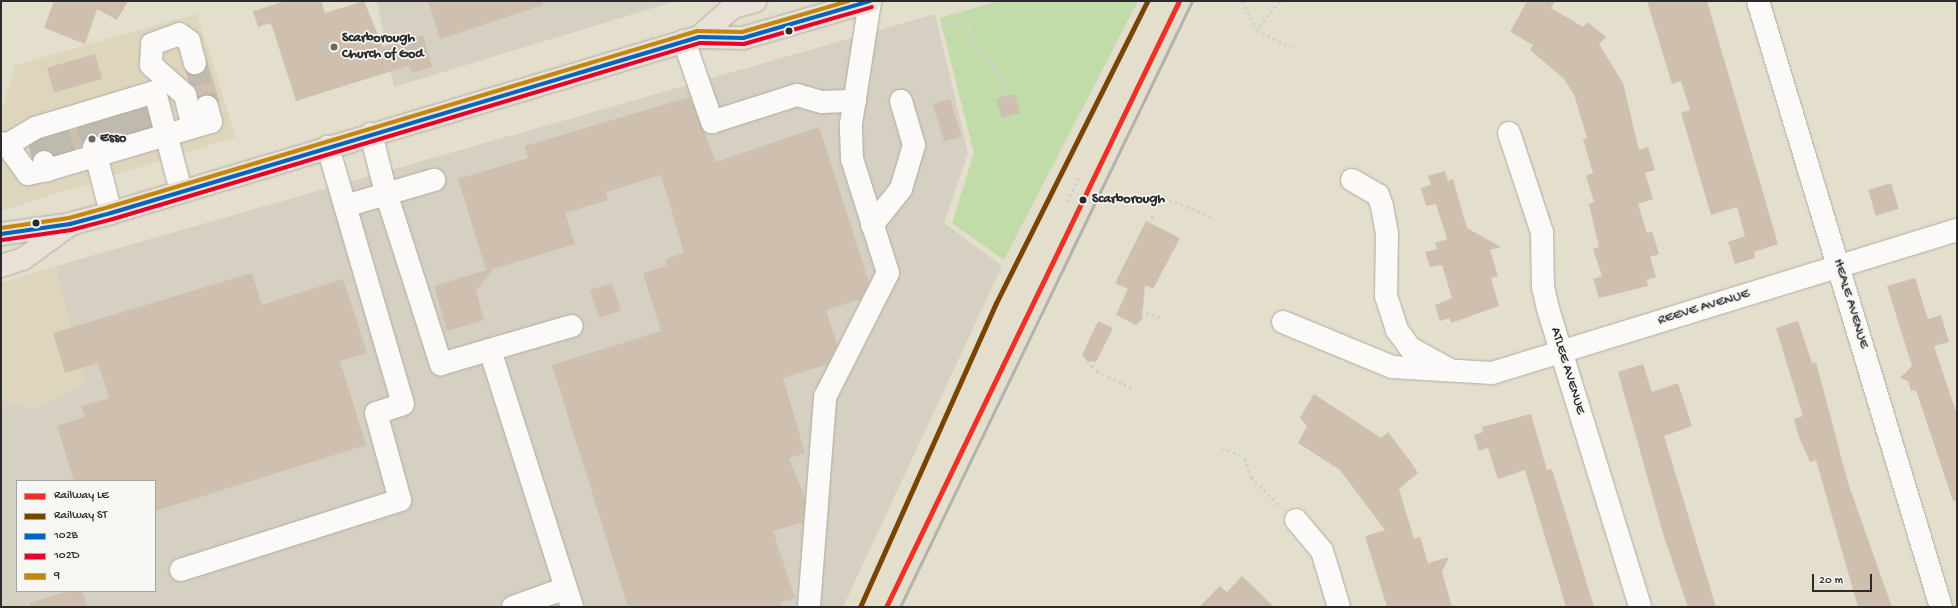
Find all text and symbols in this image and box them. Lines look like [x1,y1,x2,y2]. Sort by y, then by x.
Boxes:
unlabelled marker [784,26,794,36]
place label: Scarborough Church of God [342,31,423,64]
marker: Scarborough Church of God [329,42,339,52]
place label: Esso [100,131,126,147]
marker: Esso [87,134,97,144]
place label: Scarborough [1092,192,1165,208]
marker: Scarborough [1076,193,1090,207]
unlabelled marker [31,218,41,228]
street label: HEALE AVENUE [1828,257,1872,351]
street label: REEVE AVENUE [1656,286,1752,330]
street label: ATLEE AVENUE [1546,325,1588,417]
legend [16,480,156,592]
text: Railway LE [54,489,109,503]
text: Railway ST [54,509,107,523]
text: 102B [54,529,78,543]
text: 102D [54,549,79,563]
scale bar [1814,566,1874,592]
text: 9 [54,569,60,583]
text: 20 m [1819,574,1843,588]

